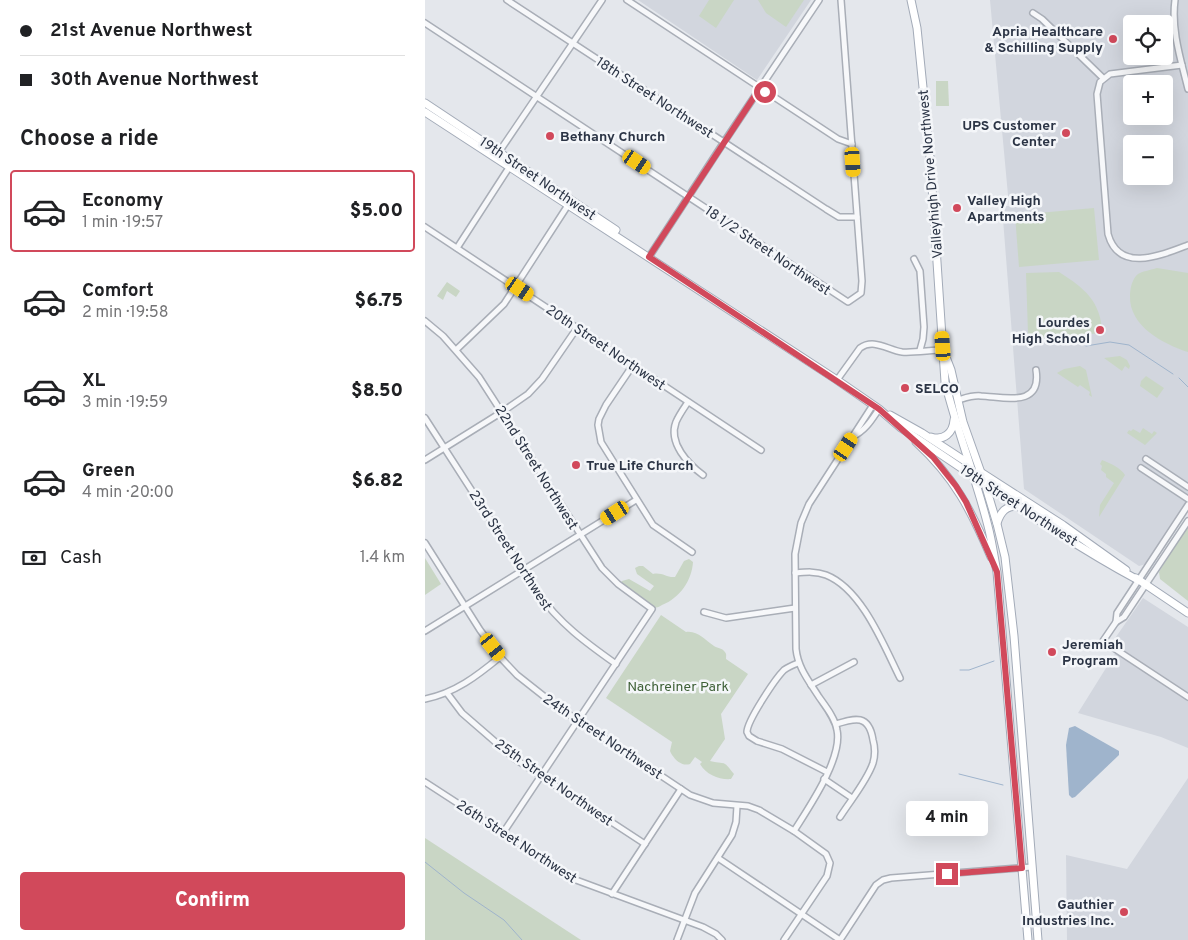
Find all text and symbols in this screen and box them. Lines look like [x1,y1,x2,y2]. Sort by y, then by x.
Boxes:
map controls [1123,15,1173,185]
button: locate [1123,15,1173,65]
text: 21st Avenue Northwest [50,19,252,43]
place label: Apria Healthcare & Schilling Supply [984,24,1103,57]
marker: Apria Healthcare & Schilling Supply [1107,33,1119,45]
street label: 18th Street Northwest [592,54,716,143]
text: 30th Avenue Northwest [50,68,259,92]
button: + [1123,75,1173,125]
route start [754,81,776,103]
street label: Valleyhigh Drive Northwest [916,89,947,259]
place label: UPS Customer Center [962,118,1056,151]
text: Choose a ride [20,126,158,153]
marker: UPS Customer Center [1060,127,1072,139]
place label: Bethany Church [560,129,665,146]
marker: Bethany Church [544,130,556,142]
street label: 19th Street Northwest [476,134,599,225]
button: − [1123,135,1173,185]
car [620,147,653,177]
car [844,147,861,177]
icon: car [22,189,67,234]
text: Economy [82,189,163,213]
place label: Valley High Apartments [967,193,1045,226]
text: $5.00 [350,199,403,223]
marker: Valley High Apartments [951,202,963,214]
street label: 18 1/2 Street Northwest [701,203,833,300]
text: 1 min · 19:57 [82,213,163,233]
car [503,274,536,304]
icon: car [22,279,67,324]
text: Comfort [82,279,154,303]
text: $6.75 [355,289,403,313]
street label: 20th Street Northwest [542,302,668,395]
text: 2 min · 19:58 [82,303,169,323]
place label: Lourdes High School [1012,315,1090,348]
marker: Lourdes High School [1094,324,1106,336]
car [934,331,951,361]
icon: car [22,369,67,414]
text: XL [82,369,105,393]
text: $8.50 [351,379,403,403]
place label: SELCO [915,381,959,398]
marker: SELCO [899,382,911,394]
text: 3 min · 19:59 [82,393,168,413]
street label: 22nd Street Northwest [491,403,581,533]
car [831,430,860,464]
place label: True Life Church [586,458,694,475]
icon: car [22,459,67,504]
text: Green [82,459,135,483]
marker: True Life Church [570,459,582,471]
street label: 19th Street Northwest [956,462,1080,551]
text: $6.82 [352,469,403,493]
text: 4 min · 20:00 [82,483,174,503]
street label: 23rd Street Northwest [464,487,555,614]
car [598,499,631,527]
icon: cash [20,544,48,572]
text: Cash [60,546,102,570]
text: 1.4 km [360,548,405,568]
car [477,631,508,663]
place label: Jeremiah Program [1062,637,1123,670]
marker: Jeremiah Program [1046,646,1058,658]
park label: Nachreiner Park [627,679,729,696]
street label: 24th Street Northwest [539,691,665,783]
street label: 25th Street Northwest [491,736,616,830]
street label: 26th Street Northwest [453,797,580,888]
callout: 4 min [906,802,988,836]
text: 4 min [926,808,968,828]
route end [936,863,958,885]
button: Confirm [20,872,405,930]
place label: Gauthier Industries Inc. [1022,897,1114,930]
marker: Gauthier Industries Inc. [1118,906,1130,918]

